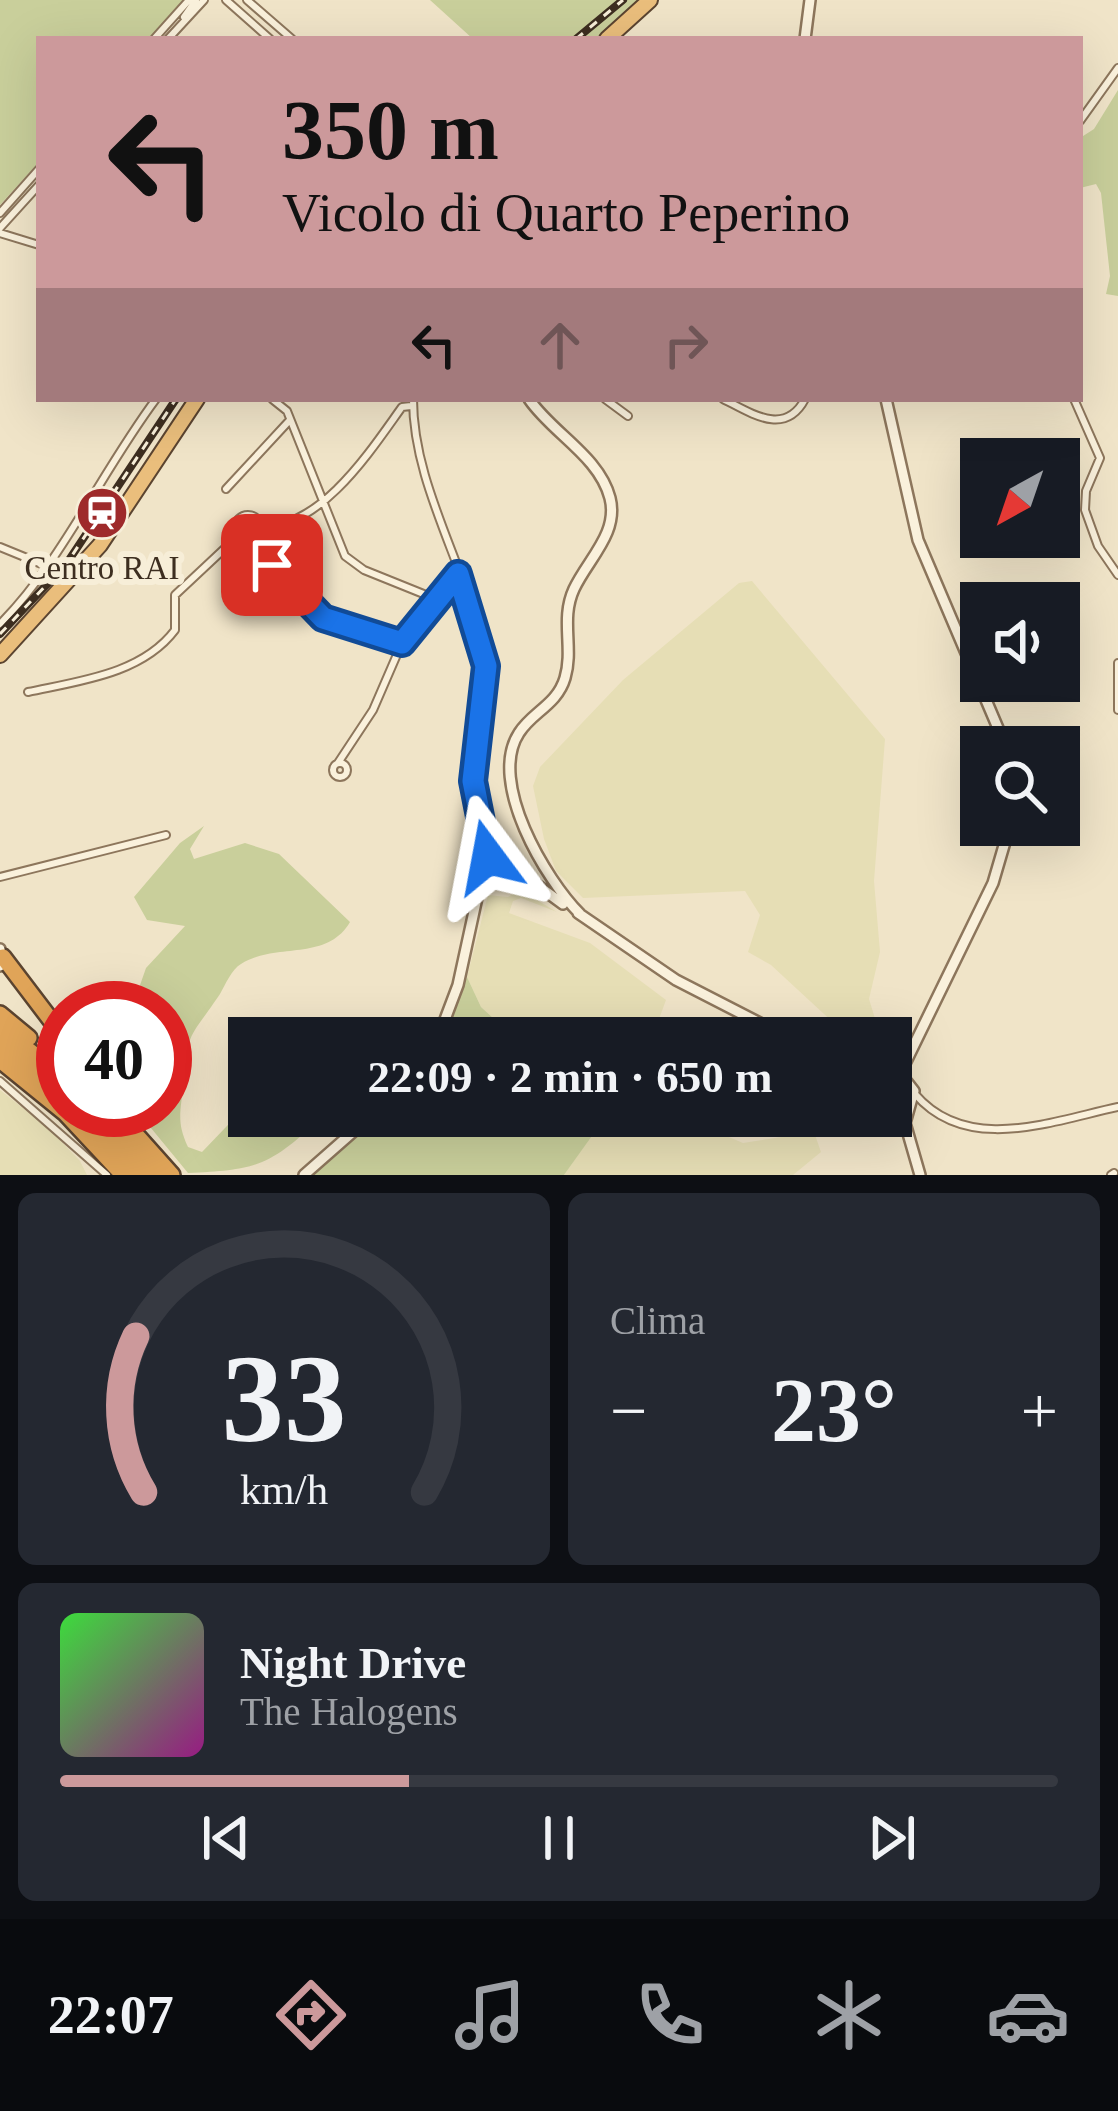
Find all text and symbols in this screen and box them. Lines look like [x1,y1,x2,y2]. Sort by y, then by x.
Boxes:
icon: left [84,84,240,240]
text: 350 m [282,84,499,177]
text: Vicolo di Quarto Peperino [282,183,850,243]
icon: left [401,312,467,378]
icon: ahead [527,312,593,378]
icon: right [653,312,719,378]
north arrow [960,438,1080,558]
map controls [960,438,1080,846]
station icon: Centro RAI [74,485,130,541]
pin [221,514,323,616]
icon: arrive [239,532,305,598]
place label: Centro RAI [25,550,179,586]
button: sound [960,582,1080,702]
button: search [960,726,1080,846]
position arrow [425,794,551,920]
speed limit sign: 40 [36,981,192,1137]
text: 22:09 · 2 min · 650 m [368,1052,773,1102]
text: Clima [610,1299,705,1342]
text: 33 [222,1330,346,1468]
text: 23° [771,1361,897,1460]
text: − [610,1374,647,1447]
text: + [1021,1374,1058,1447]
text: km/h [240,1466,328,1513]
text: Night Drive [240,1638,466,1688]
text: The Halogens [240,1690,458,1733]
icon: previous [193,1805,259,1871]
icon: pause [526,1805,592,1871]
icon: next [859,1805,925,1871]
icon: directions [269,1973,353,2057]
icon: music [448,1973,532,2057]
icon: phone [628,1973,712,2057]
icon: climate [807,1973,891,2057]
icon: car [986,1973,1070,2057]
text: 22:07 [48,1985,174,2045]

